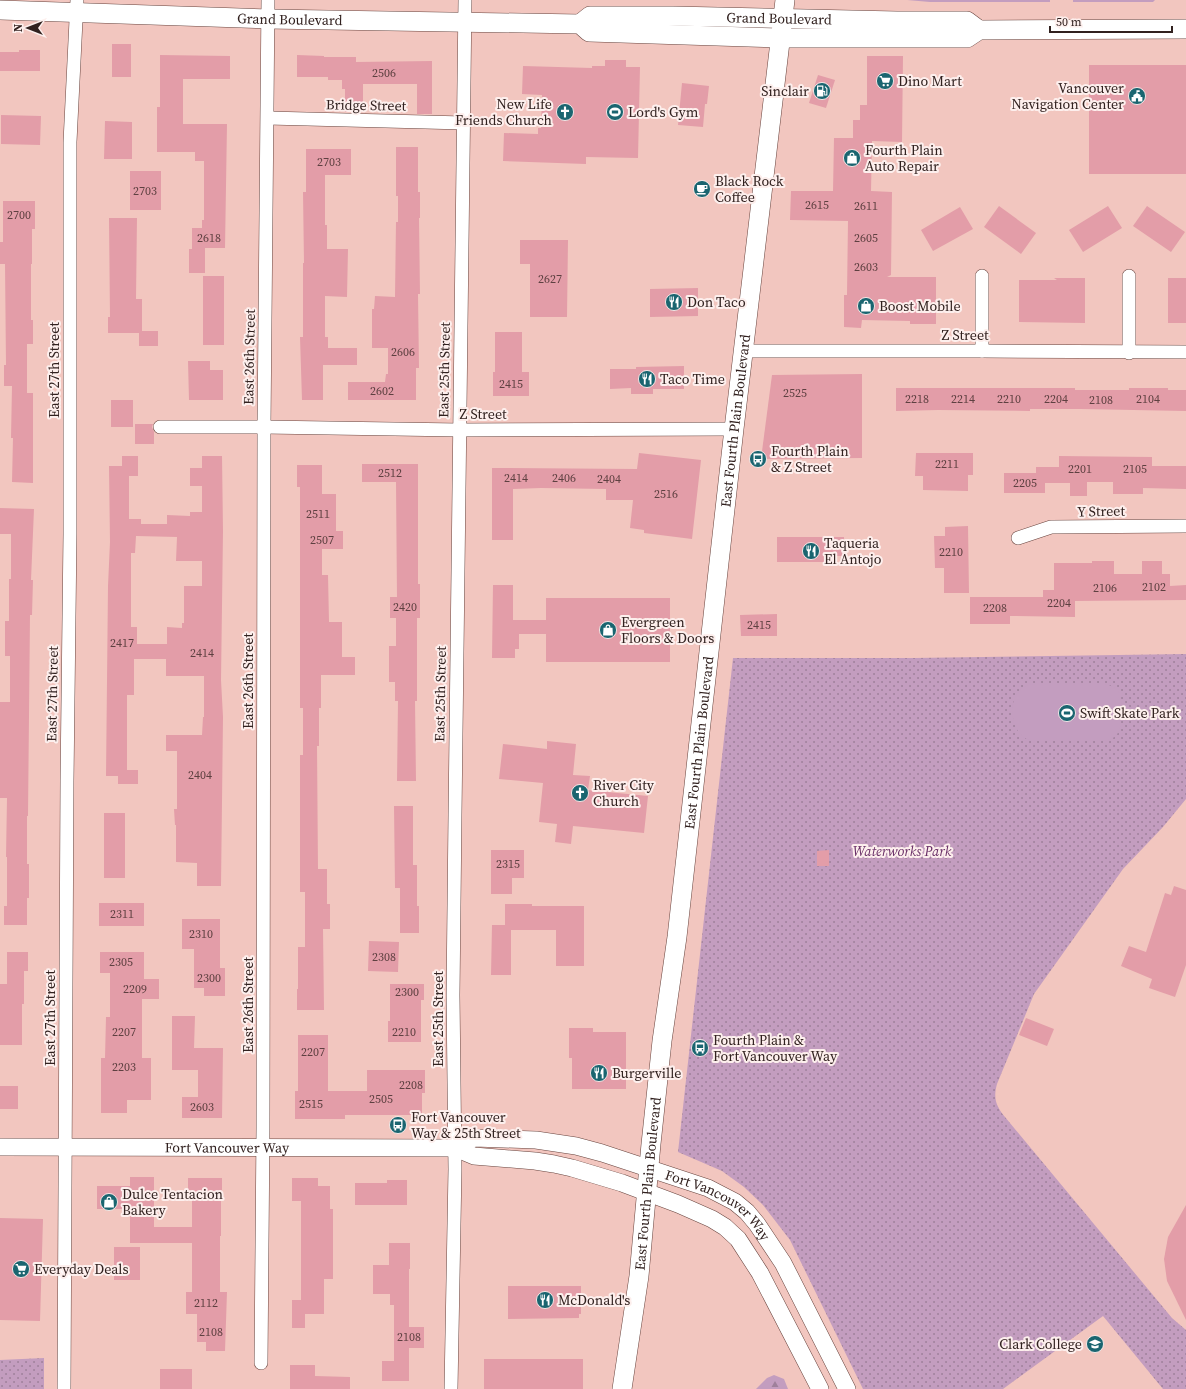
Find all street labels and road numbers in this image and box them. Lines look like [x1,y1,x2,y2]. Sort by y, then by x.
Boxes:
street label: Grand Boulevard [726,7,832,30]
street label: Grand Boulevard [237,8,343,30]
street label: Bridge Street [326,94,407,116]
street label: East 26th Street [238,308,260,405]
street label: East 25th Street [433,321,455,418]
street label: East 27th Street [44,322,64,418]
street label: Z Street [941,325,989,345]
street label: East Fourth Plain Boulevard [715,333,755,508]
street label: Z Street [459,404,507,424]
street label: Y Street [1077,501,1126,521]
street label: East 26th Street [238,633,258,729]
street label: East 27th Street [41,645,63,742]
street label: East 25th Street [429,645,451,742]
street label: East Fourth Plain Boulevard [679,655,718,830]
street label: East 26th Street [238,957,258,1053]
street label: East 27th Street [40,970,60,1066]
street label: East 25th Street [428,971,448,1067]
street label: East Fourth Plain Boulevard [630,1096,666,1271]
street label: Fort Vancouver Way [165,1137,290,1158]
street label: Fort Vancouver Way [662,1164,776,1245]

